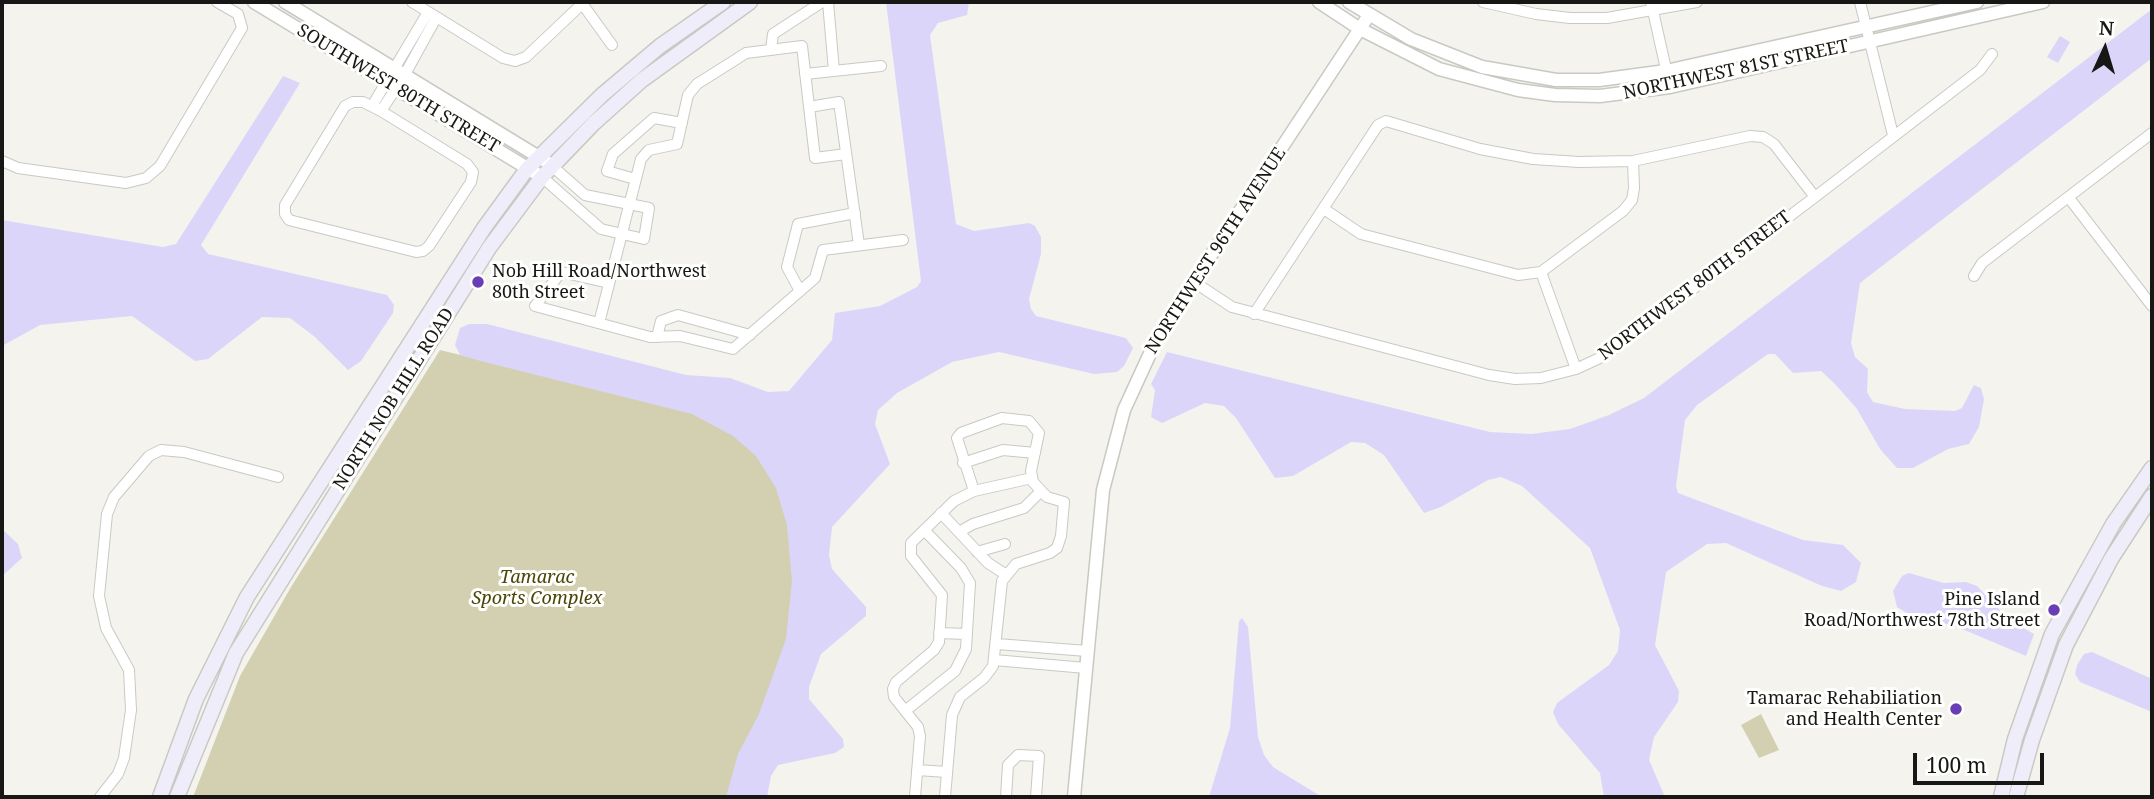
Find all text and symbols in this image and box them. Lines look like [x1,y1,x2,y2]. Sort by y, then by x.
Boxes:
north arrow [2070,14,2140,84]
text: N [2098,15,2115,42]
street label: SOUTHWEST 80TH STREET [293,20,503,158]
street label: NORTHWEST 81ST STREET [1621,36,1851,104]
street label: NORTHWEST 96TH AVENUE [1141,144,1291,358]
street label: NORTHWEST 80TH STREET [1595,207,1795,365]
place label: Nob Hill Road/Northwest 80th Street [492,261,706,304]
marker: Nob Hill Road/Northwest 80th Street [470,274,486,290]
street label: NORTH NOB HILL ROAD [329,304,459,494]
park label: Tamarac Sports Complex [472,567,602,610]
place label: Pine Island Road/Northwest 78th Street [1804,589,2040,632]
marker: Pine Island Road/Northwest 78th Street [2046,602,2062,618]
place label: Tamarac Rehabiliation and Health Center [1747,688,1942,730]
marker: Tamarac Rehabiliation and Health Center [1948,701,1964,717]
scale bar [1916,740,2047,784]
text: 100 m [1926,751,1987,779]

